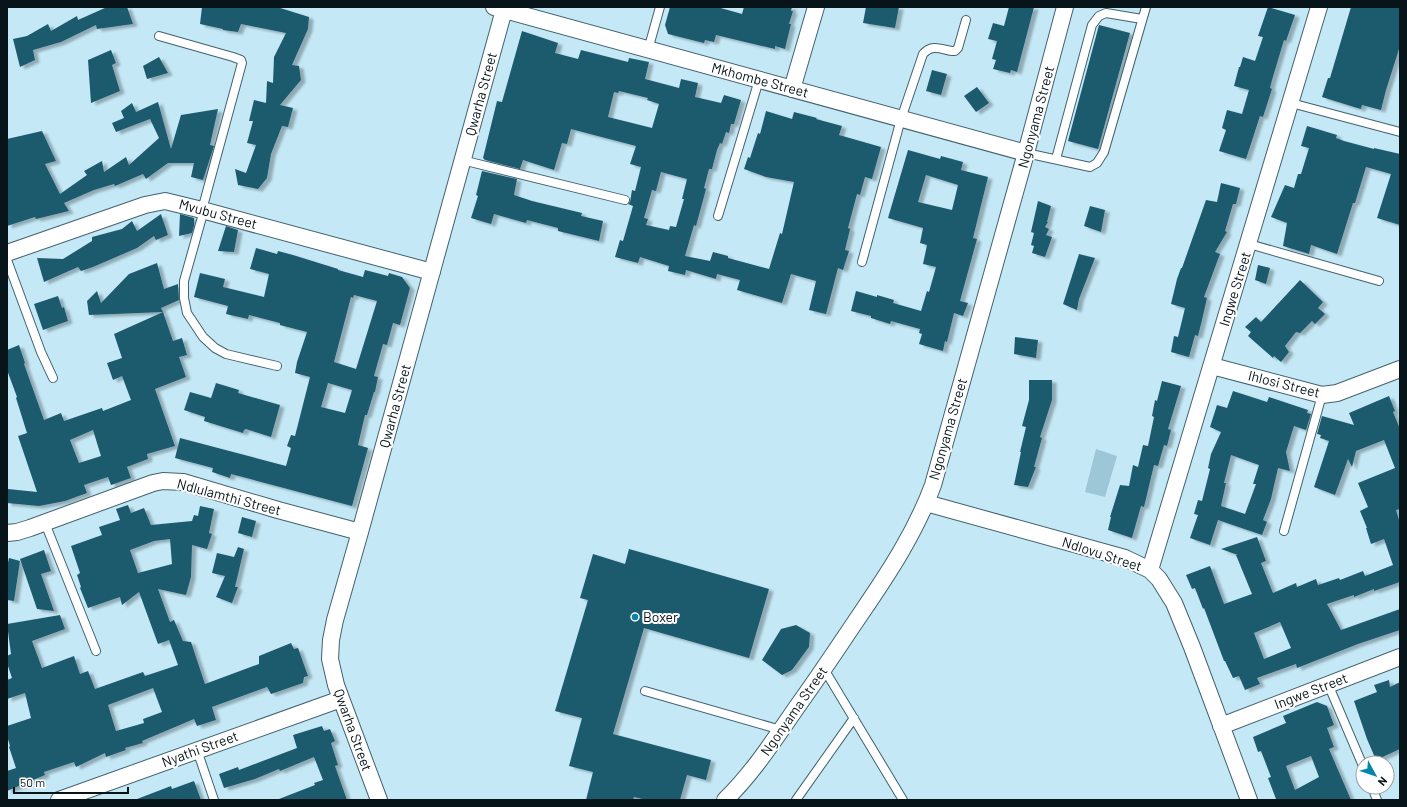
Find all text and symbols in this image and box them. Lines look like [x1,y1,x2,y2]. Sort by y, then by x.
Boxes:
street label: Qwarha Street [461,50,500,138]
street label: Mkhombe Street [710,58,810,101]
street label: Ngonyama Street [1014,64,1057,170]
street label: Mvubu Street [177,195,259,232]
street label: Ingwe Street [1215,250,1254,328]
street label: Qwarha Street [375,362,414,450]
street label: Ihlosi Street [1246,366,1322,401]
street label: Ngonyama Street [925,376,970,482]
street label: Ndlulamthi Street [175,474,283,519]
street label: Ndlovu Street [1060,533,1144,574]
place label: Boxer [643,608,678,625]
marker: Boxer [630,612,640,622]
street label: Ngonyama Street [756,663,831,759]
street label: Ingwe Street [1272,669,1350,712]
street label: Qwarha Street [331,687,376,773]
street label: Nyathi Street [159,727,240,770]
north arrow [1355,755,1395,795]
scale bar [14,769,128,795]
text: 50 m [20,775,45,789]
text: N [1376,775,1390,789]

